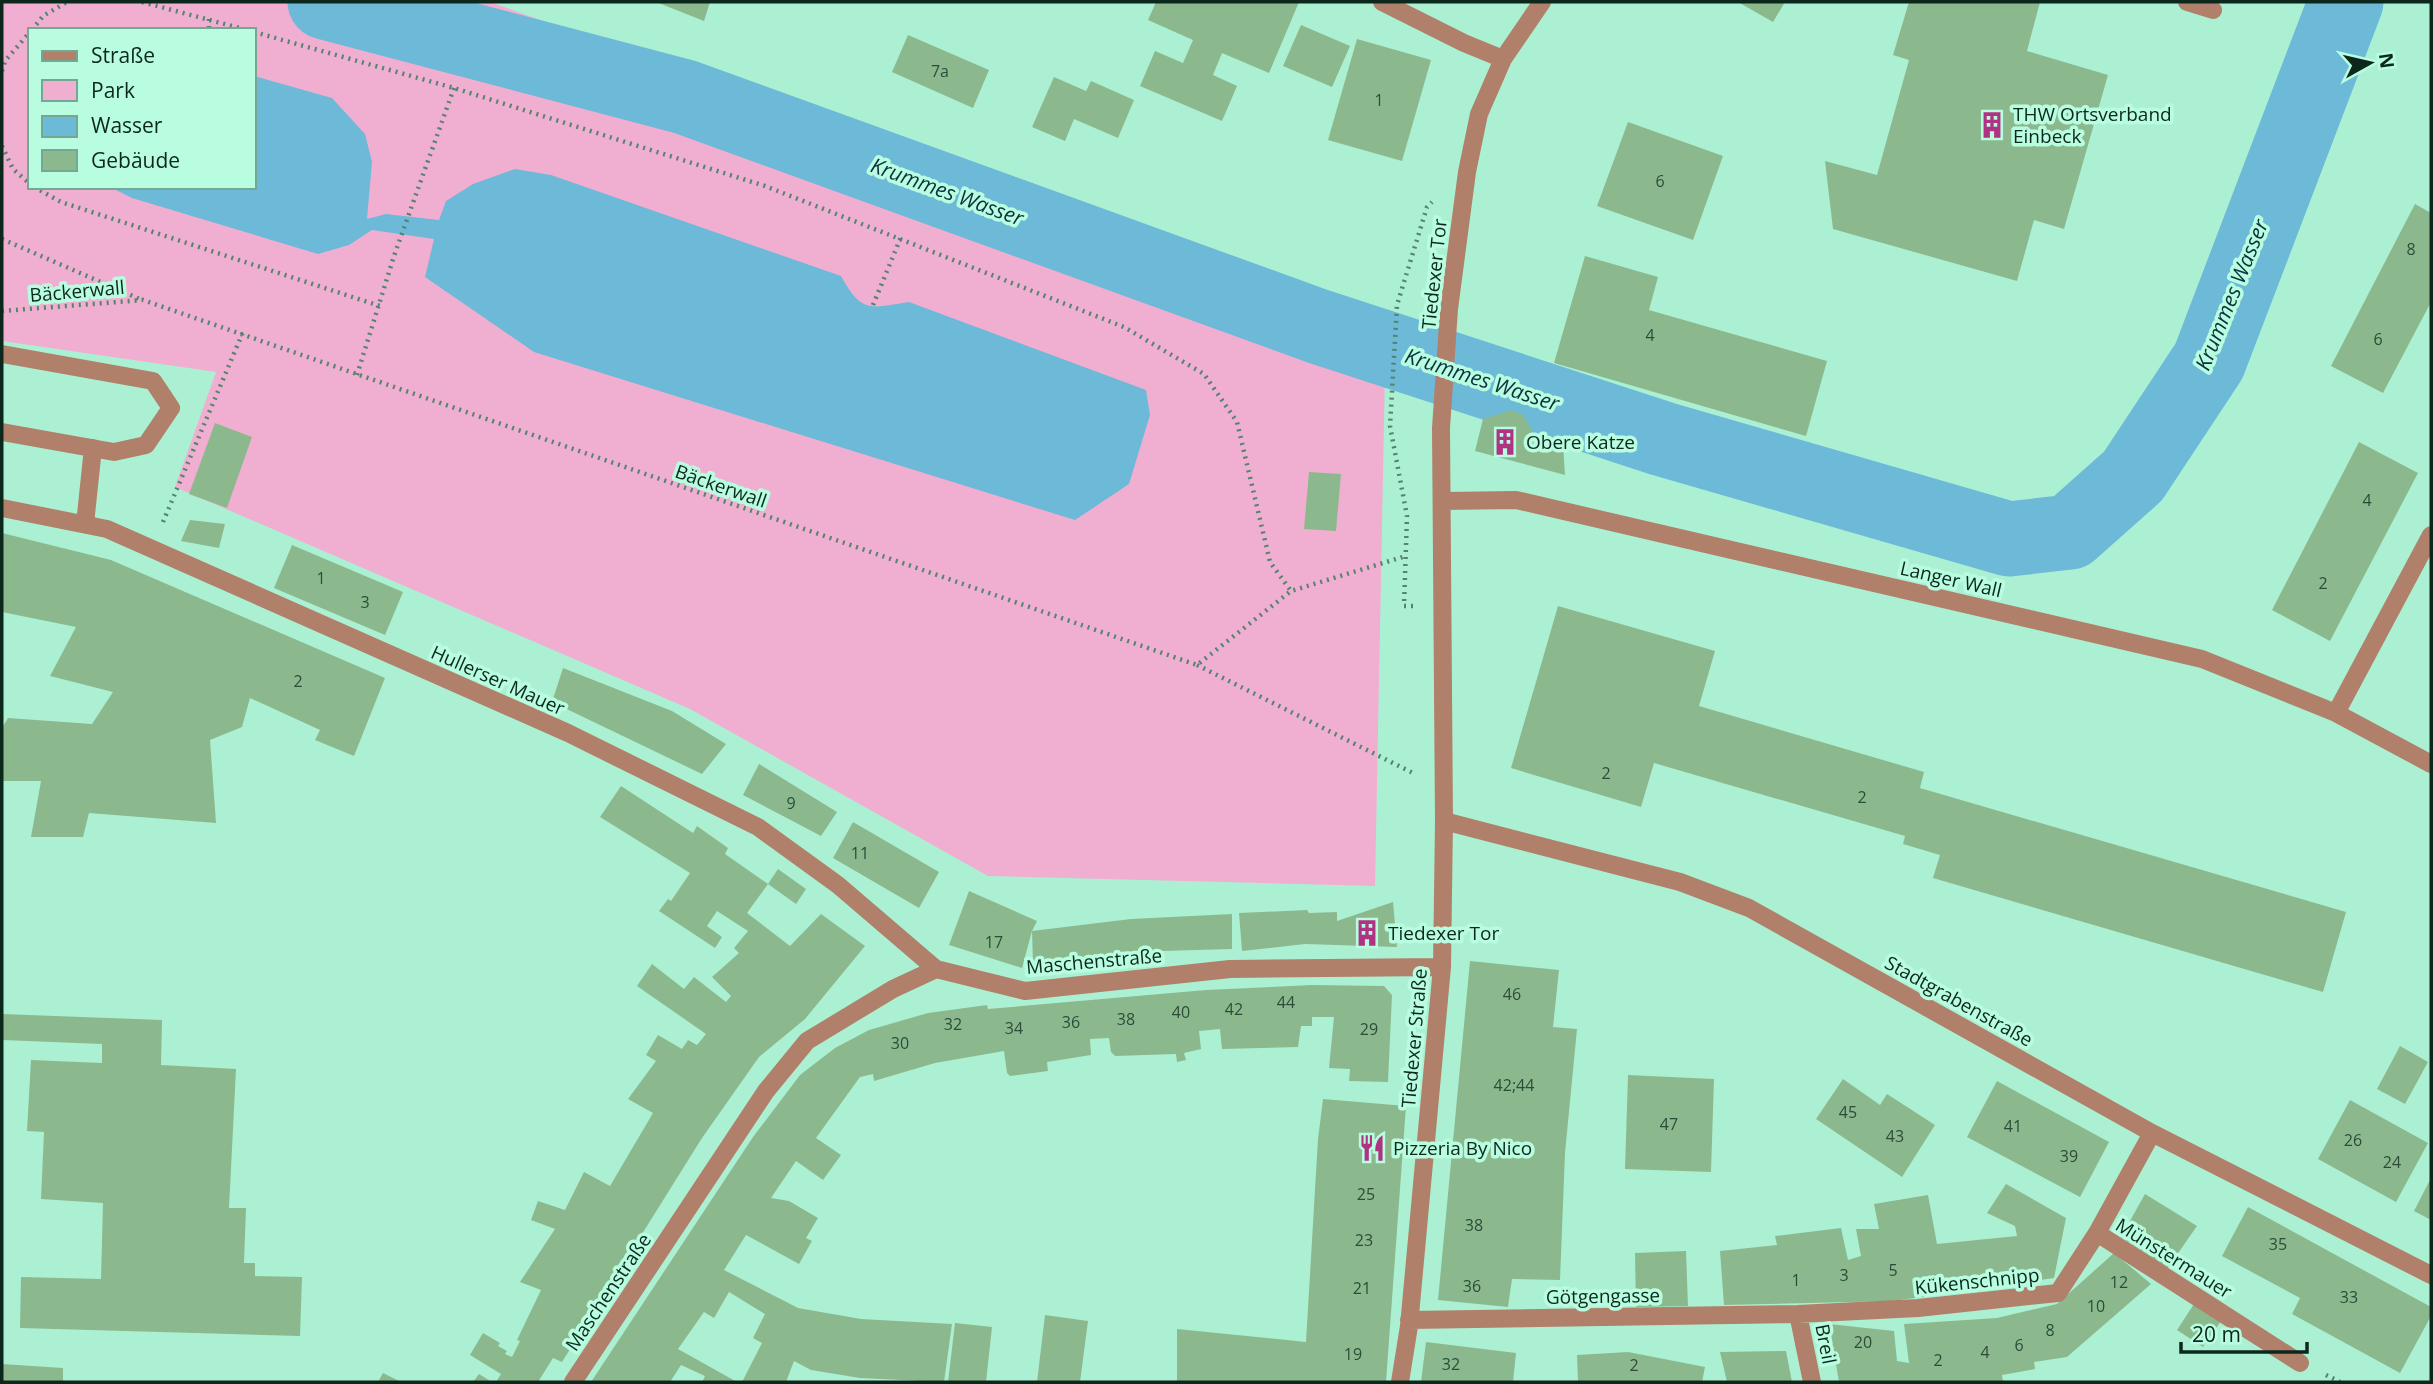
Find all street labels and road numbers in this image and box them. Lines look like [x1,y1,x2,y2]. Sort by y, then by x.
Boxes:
street label: Tiedexer Tor [1415,217,1453,331]
street label: Bäckerwall [28,274,126,308]
street label: Bäckerwall [672,458,770,514]
street label: Langer Wall [1898,555,2004,603]
street label: Hullerser Mauer [427,639,569,721]
street label: Maschenstraße [1025,942,1163,980]
street label: Stadtgrabenstraße [1880,950,2038,1052]
street label: Tiedexer Straße [1395,967,1433,1109]
street label: Münstermauer [2111,1212,2237,1304]
street label: Maschenstraße [559,1228,657,1356]
street label: Kükenschnipp [1913,1262,2041,1300]
street label: Götgengasse [1546,1282,1660,1310]
street label: Breil [1809,1322,1843,1366]

